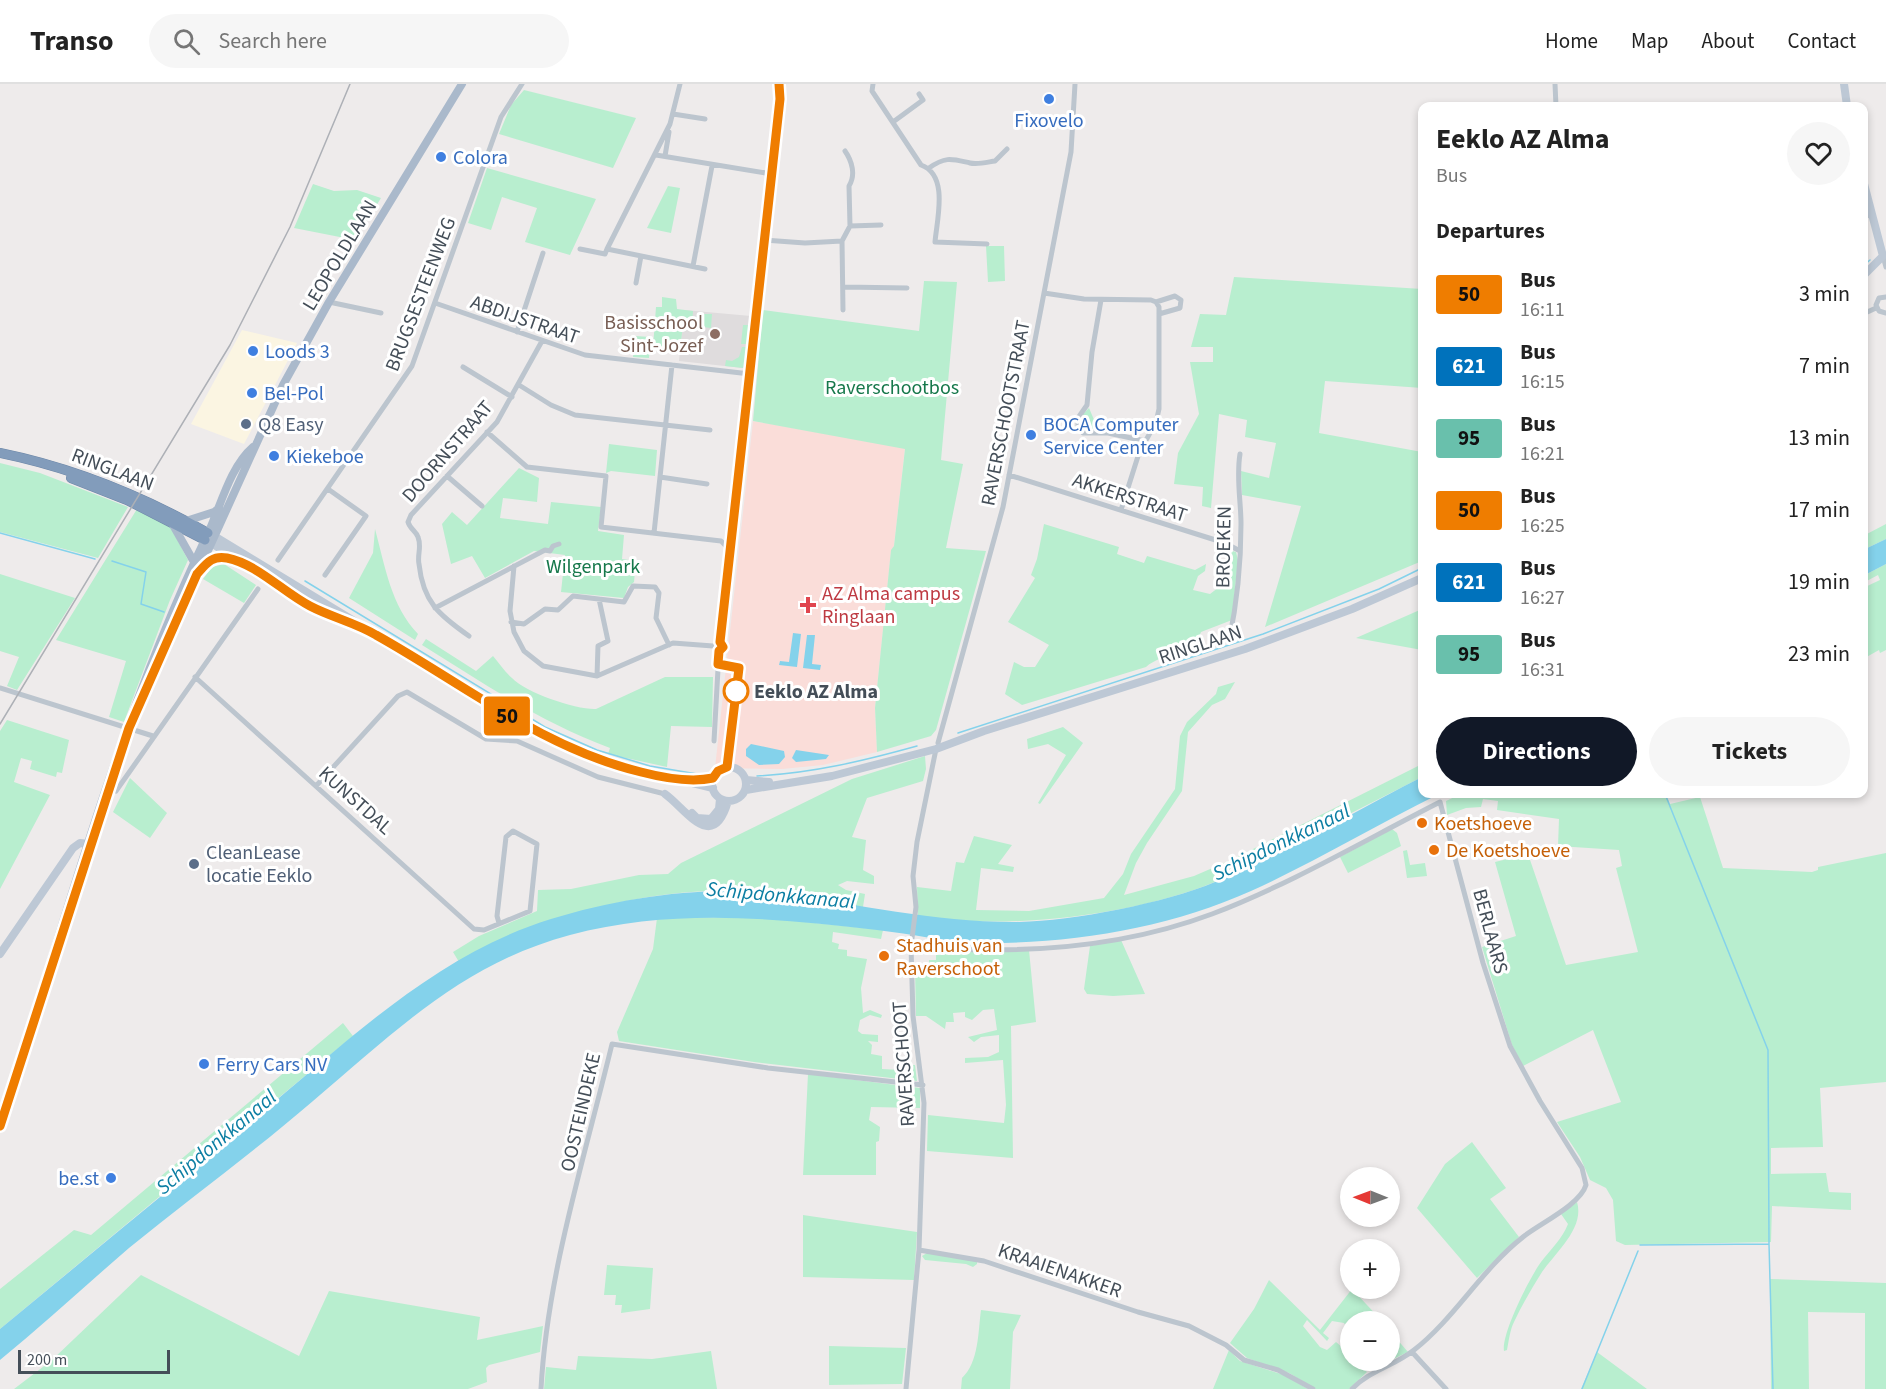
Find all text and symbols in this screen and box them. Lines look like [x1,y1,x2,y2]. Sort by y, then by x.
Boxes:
search box [149,14,569,68]
text: Transo [30,21,113,61]
icon: search [170,25,203,58]
text: Search here [218,25,327,57]
text: Home [1545,26,1598,56]
text: Map [1631,26,1669,56]
text: About [1702,26,1754,56]
text: Contact [1787,26,1856,56]
marker: Fixovelo [1042,92,1056,106]
place label: Fixovelo [1014,107,1084,135]
text: Eeklo AZ Alma [1436,119,1610,159]
button: heart [1787,122,1850,185]
place label: Colora [453,144,508,172]
marker: Colora [434,150,448,164]
text: Bus [1436,162,1467,190]
street label: LEOPOLDLAAN [296,195,384,316]
street label: BRUGSESTEENWEG [379,213,463,376]
text: Departures [1436,215,1545,247]
text: Bus [1520,264,1556,296]
text: 3 min [1799,278,1850,310]
text: 50 [1458,279,1480,309]
street label: ABDIJSTRAAT [467,288,583,352]
text: 16:11 [1520,296,1565,324]
place label: Basisschool Sint-Jozef [604,309,704,360]
street label: RAVERSCHOOTSTRAAT [974,318,1038,508]
marker: Basisschool Sint-Jozef [708,327,722,341]
text: Bus [1520,336,1556,368]
place label: Loods 3 [265,338,330,366]
marker: Loods 3 [246,344,260,358]
text: 7 min [1799,350,1850,382]
text: 621 [1452,351,1486,381]
text: 16:15 [1520,368,1565,396]
park label: Raverschootbos [825,374,959,402]
place label: Bel-Pol [264,380,324,408]
marker: Bel-Pol [245,386,259,400]
street label: DOORNSTRAAT [396,394,500,509]
text: Bus [1520,408,1556,440]
place label: Q8 Easy [258,411,324,439]
place label: BOCA Computer Service Center [1043,411,1179,462]
marker: Q8 Easy [239,417,253,431]
text: 13 min [1788,422,1850,454]
text: 95 [1458,423,1480,453]
marker: BOCA Computer Service Center [1024,428,1038,442]
text: 16:21 [1520,440,1565,468]
street label: RINGLAAN [67,441,158,498]
place label: Kiekeboe [286,443,364,471]
marker: Kiekeboe [267,449,281,463]
street label: AKKERSTRAAT [1069,466,1191,530]
text: Bus [1520,480,1556,512]
text: 17 min [1788,494,1850,526]
text: 50 [1458,495,1480,525]
street label: BROEKEN [1209,506,1239,588]
text: 16:25 [1520,512,1565,540]
text: Bus [1520,552,1556,584]
park label: Wilgenpark [546,553,640,581]
text: 19 min [1788,566,1850,598]
text: 621 [1452,567,1486,597]
place label: AZ Alma campus Ringlaan [822,580,960,631]
text: 16:27 [1520,584,1565,612]
marker: AZ Alma campus Ringlaan [799,596,817,614]
street label: RINGLAAN [1155,618,1246,672]
text: Bus [1520,624,1556,656]
text: 23 min [1788,638,1850,670]
text: 95 [1458,639,1480,669]
text: 16:31 [1520,656,1565,684]
marker: Eeklo AZ Alma [723,678,749,704]
place label: Eeklo AZ Alma [754,678,878,706]
line badge: 50 [480,696,534,736]
text: 50 [496,701,518,731]
button: Directions [1436,717,1637,786]
button: Tickets [1649,717,1850,786]
street label: KUNSTDAL [312,760,399,842]
water label: Schipdonkkanaal [1207,795,1356,888]
place label: Koetshoeve [1434,810,1532,838]
marker: Koetshoeve [1415,816,1429,830]
place label: De Koetshoeve [1446,837,1570,865]
place label: CleanLease locatie Eeklo [206,839,312,890]
marker: De Koetshoeve [1427,843,1441,857]
marker: CleanLease locatie Eeklo [187,857,201,871]
water label: Schipdonkkanaal [705,874,858,917]
street label: BERLAARS [1465,886,1515,977]
place label: Stadhuis van Raverschoot [896,932,1003,983]
marker: Stadhuis van Raverschoot [877,949,891,963]
street label: RAVERSCHOOT [886,1000,922,1128]
street label: OOSTEINDEKE [554,1050,608,1174]
place label: Ferry Cars NV [216,1051,328,1079]
marker: Ferry Cars NV [197,1057,211,1071]
water label: Schipdonkkanaal [149,1082,284,1202]
place label: be.st [58,1165,99,1193]
north arrow [1340,1167,1400,1227]
map controls [1340,1167,1400,1371]
marker: be.st [104,1171,118,1185]
street label: KRAAIENAKKER [994,1237,1125,1305]
button: + [1340,1239,1400,1299]
button: − [1340,1311,1400,1371]
scale bar [18,1347,170,1374]
text: 200 m [27,1349,67,1371]

